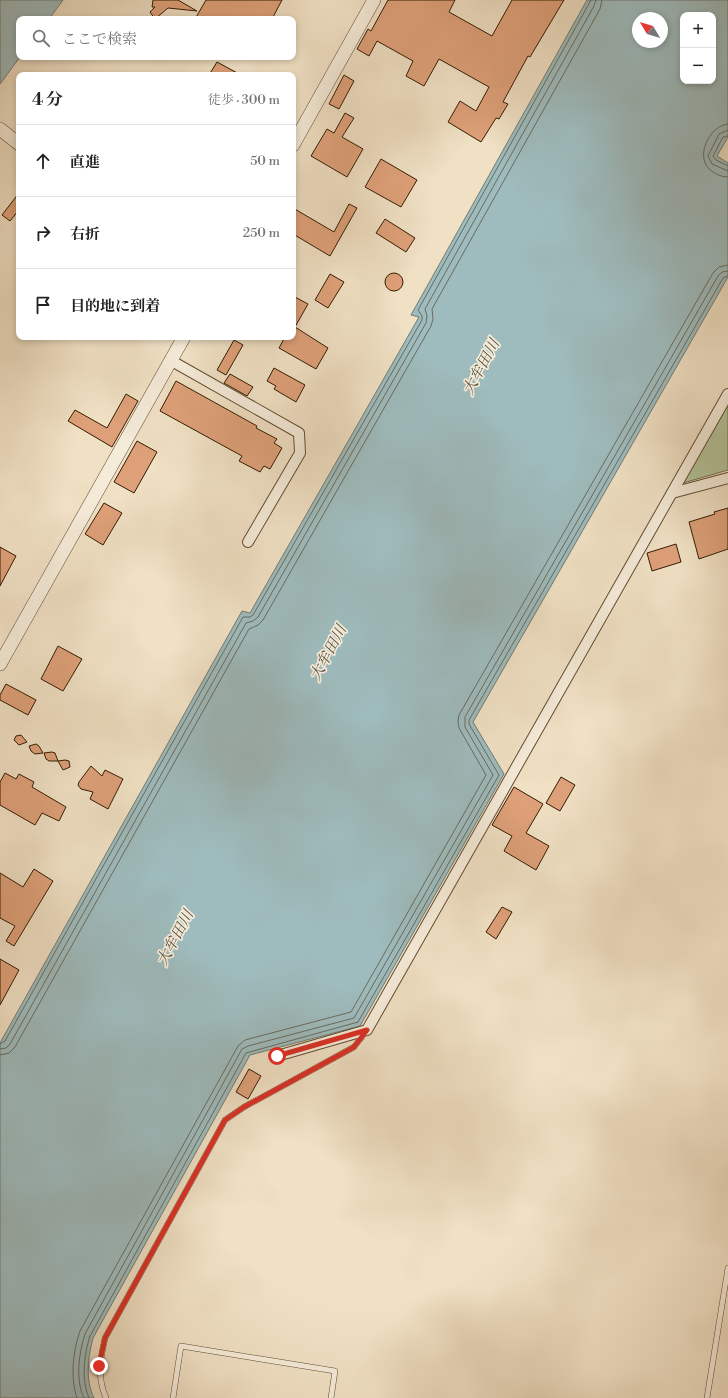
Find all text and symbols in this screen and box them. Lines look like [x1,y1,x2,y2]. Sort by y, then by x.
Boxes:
north arrow [632,12,668,48]
map controls [680,12,716,84]
button: + [680,12,716,48]
search box [16,16,296,60]
icon: search [30,27,52,49]
text: ここで検索 [62,30,137,49]
button: − [680,48,716,84]
text: 4 分 [32,89,63,111]
text: 徒歩 · 300 m [208,92,280,108]
icon: ahead [32,150,54,172]
text: 直進 [70,153,100,172]
text: 50 m [250,153,280,169]
icon: right [32,222,54,244]
text: 右折 [70,225,100,244]
text: 250 m [243,225,280,241]
icon: arrive [32,294,54,316]
text: 目的地に到着 [70,297,160,316]
water label: 大牟田川 [459,335,505,398]
water label: 大牟田川 [306,621,352,684]
water label: 大牟田川 [153,906,199,969]
route start [268,1047,286,1065]
route end [90,1357,108,1375]

